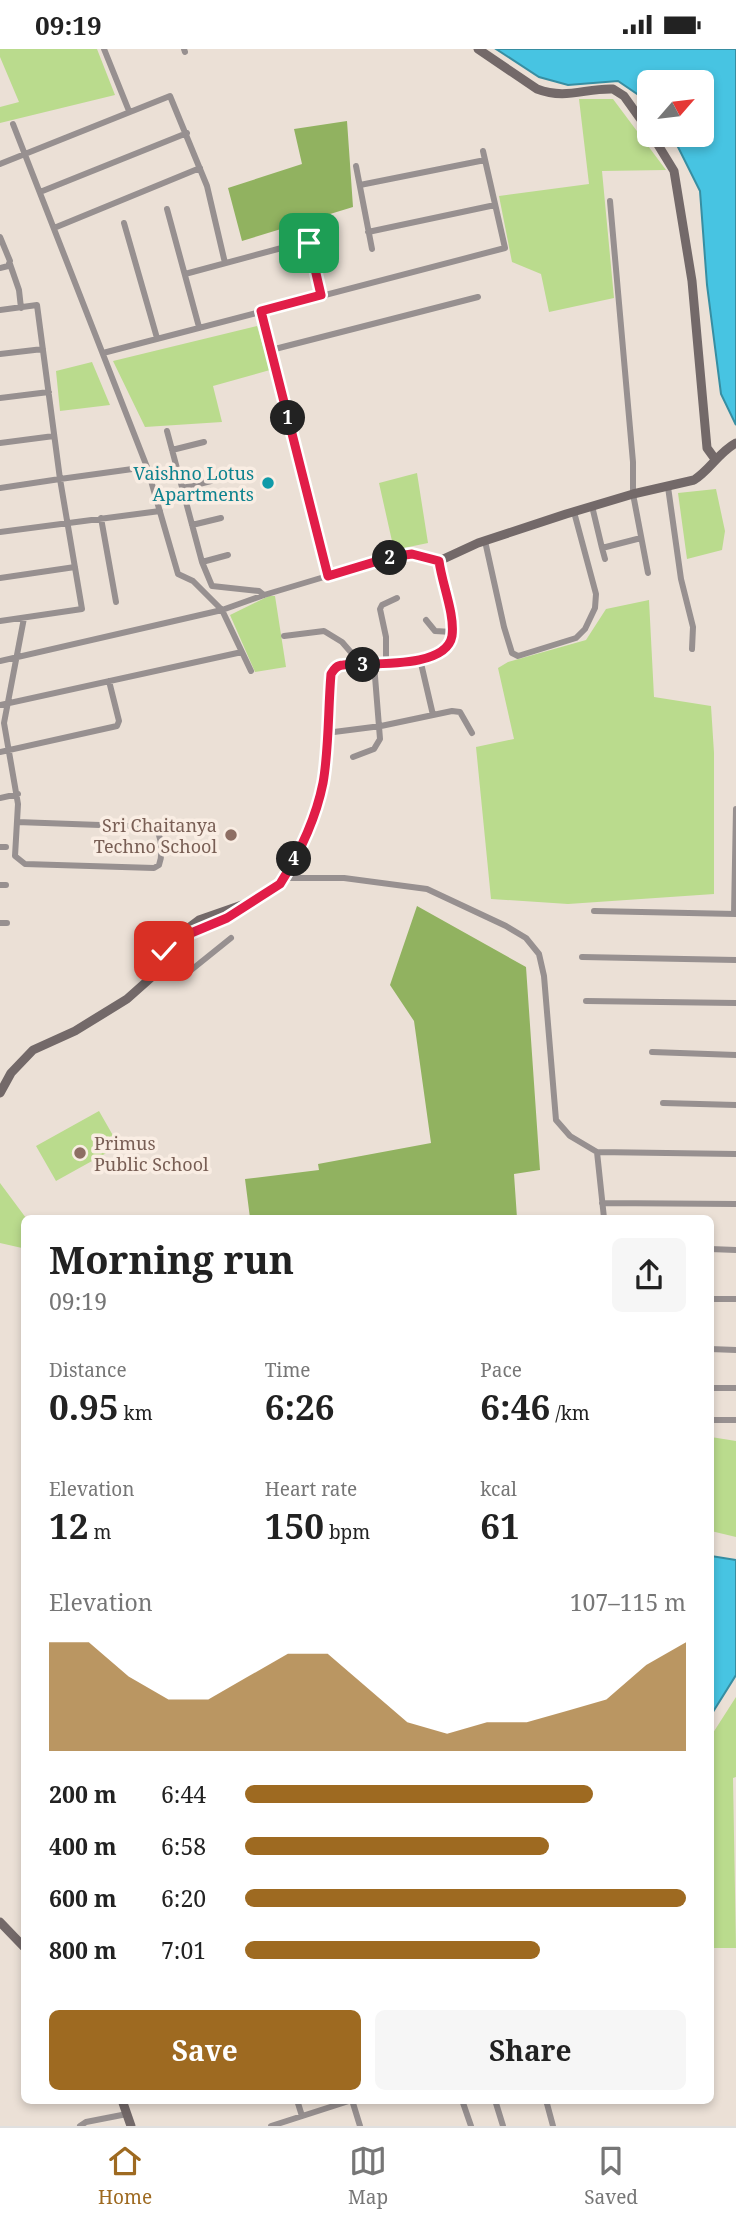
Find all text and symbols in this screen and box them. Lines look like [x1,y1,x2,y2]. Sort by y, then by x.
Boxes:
text: 09:19 [35,7,102,43]
north arrow [637,70,714,147]
map controls [637,70,714,147]
pin [279,213,339,273]
icon: arrive [290,224,328,262]
pin: 1 [270,401,306,435]
text: 1 [282,404,293,430]
place label: Vaishno Lotus Apartments [133,461,254,506]
marker: Vaishno Lotus Apartments [260,475,276,491]
pin: 2 [372,540,408,575]
text: 2 [384,544,395,570]
pin: 3 [346,647,380,683]
text: 3 [357,651,368,677]
place label: Sri Chaitanya Techno School [94,813,217,858]
marker: Sri Chaitanya Techno School [223,827,239,843]
pin: 4 [276,841,312,877]
text: 4 [288,845,299,871]
pin [134,921,194,981]
icon: check [145,932,183,970]
place label: Primus Public School [94,1131,209,1176]
marker: Primus Public School [72,1145,88,1161]
text: Morning run [49,1233,294,1285]
button: share [612,1238,686,1312]
text: 09:19 [49,1285,107,1317]
text: Distance [49,1357,127,1383]
text: Time [265,1357,311,1383]
text: Pace [480,1357,522,1383]
text: 0.95 [49,1383,119,1430]
text: 6:26 [265,1383,335,1430]
text: 6:46 [480,1383,550,1430]
text: km [119,1400,153,1426]
text: /km [550,1400,590,1426]
text: Elevation [49,1476,135,1502]
text: Heart rate [265,1476,357,1502]
text: kcal [480,1476,517,1502]
text: 12 [49,1502,89,1549]
text: 150 [265,1502,324,1549]
text: 61 [480,1502,520,1549]
text: m [89,1519,111,1545]
text: bpm [324,1519,370,1545]
text: Elevation [49,1586,153,1618]
text: 107–115 m [570,1586,686,1618]
text: 200 m [49,1778,117,1810]
text: 6:44 [161,1778,206,1810]
text: 400 m [49,1830,117,1862]
text: 6:58 [161,1830,206,1862]
text: 600 m [49,1882,117,1914]
text: 6:20 [161,1882,206,1914]
text: 800 m [49,1934,117,1966]
text: 7:01 [161,1934,206,1966]
button: Save [49,2010,361,2090]
button: Share [375,2010,686,2090]
tab: Home [98,2142,152,2210]
tab: Map [348,2142,388,2210]
tab: Saved [584,2142,638,2210]

